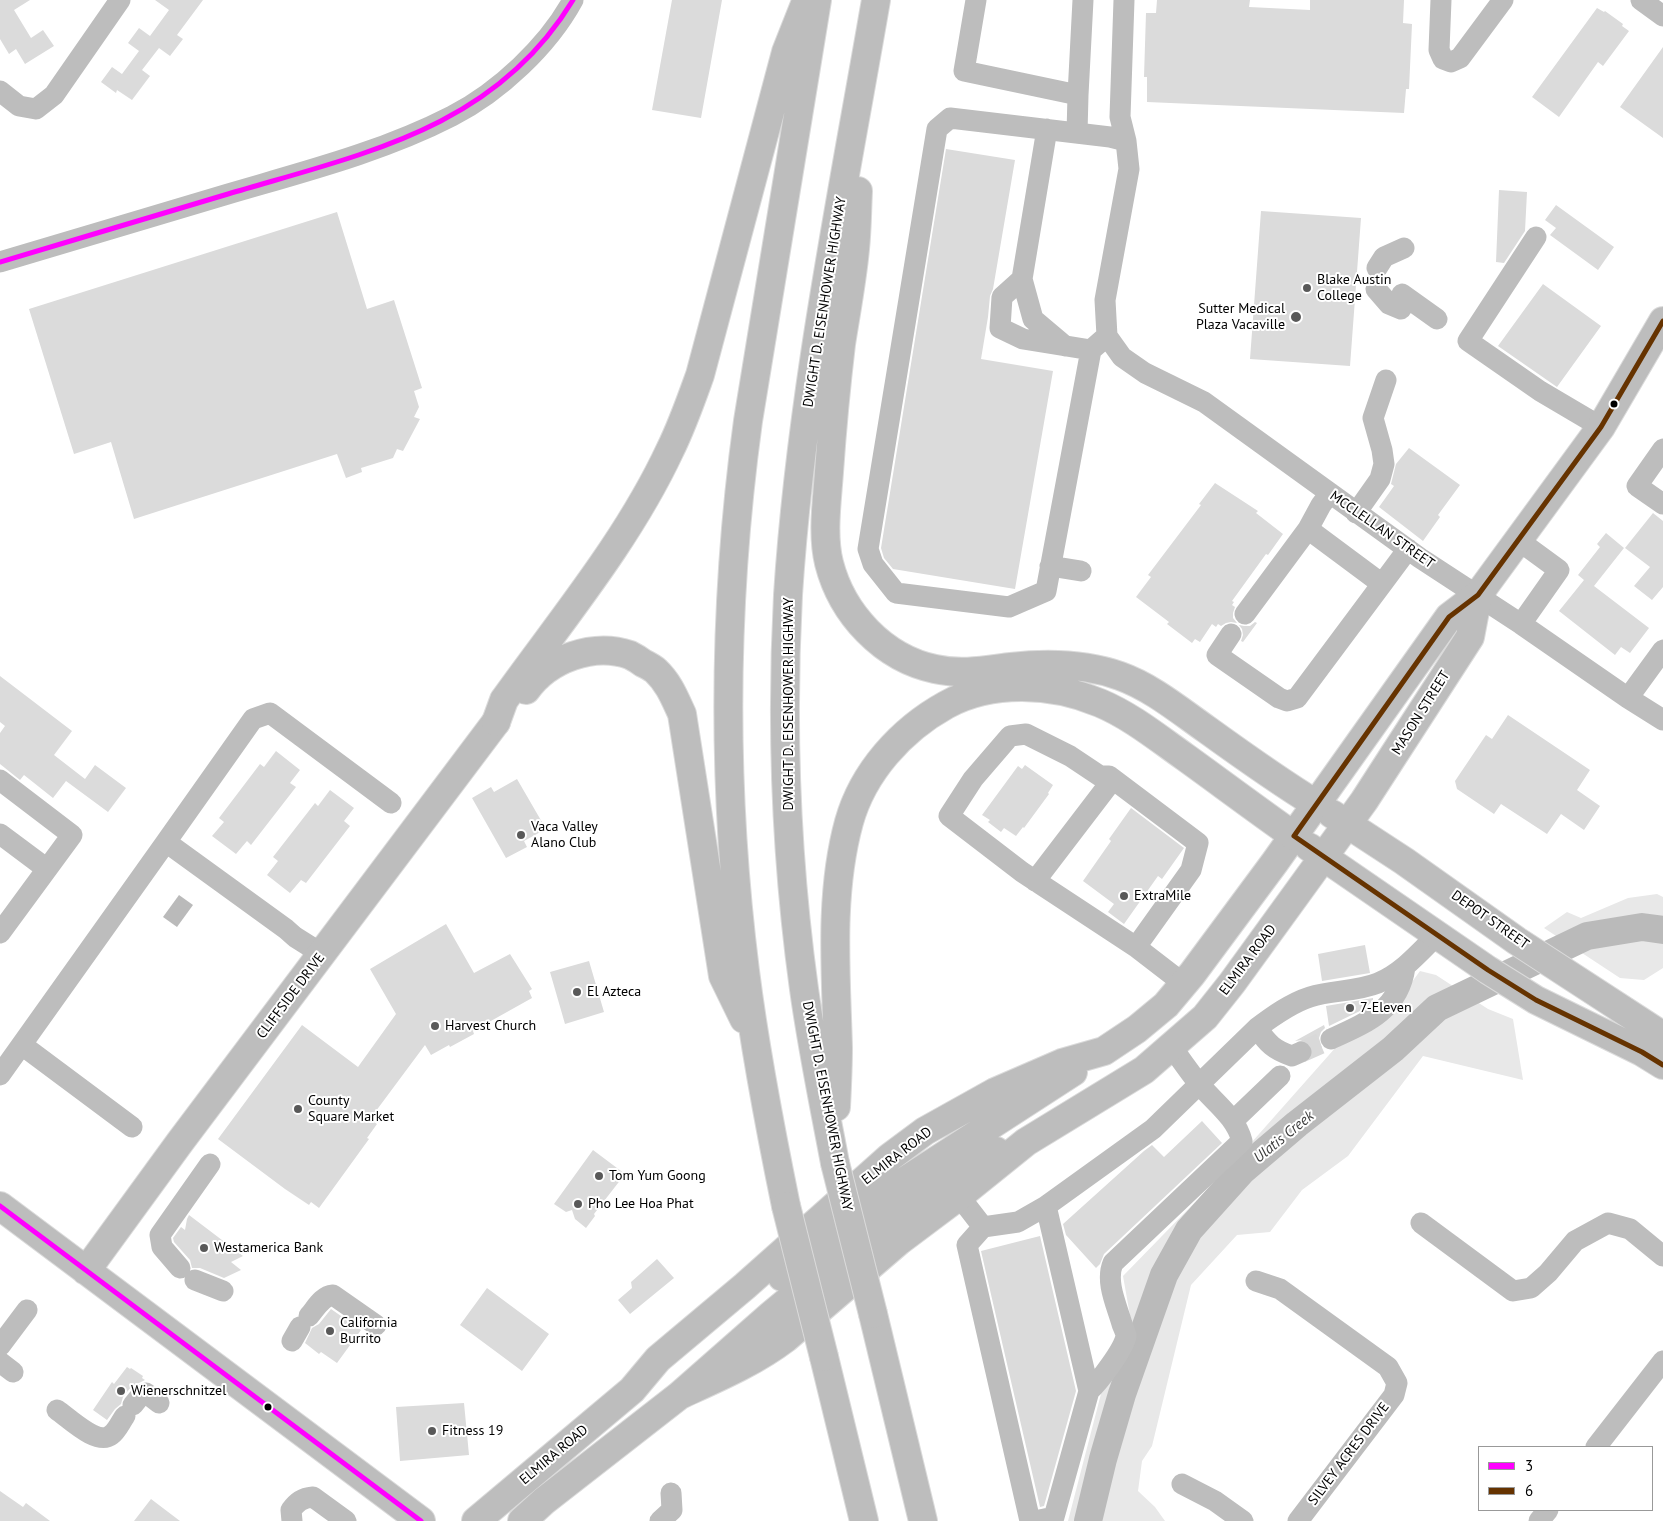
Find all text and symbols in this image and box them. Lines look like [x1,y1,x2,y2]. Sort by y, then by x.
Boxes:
street label: DWIGHT D. EISENHOWER HIGHWAY [800,195,850,409]
place label: Blake Austin College [1317,272,1391,304]
marker: Blake Austin College [1301,282,1313,294]
place label: Sutter Medical Plaza Vacaville [1196,301,1285,334]
marker: Sutter Medical Plaza Vacaville [1289,310,1303,324]
unlabelled marker [1609,399,1619,409]
street label: MCCLELLAN STREET [1327,488,1437,572]
street label: DWIGHT D. EISENHOWER HIGHWAY [781,597,797,811]
street label: MASON STREET [1389,668,1453,758]
place label: Vaca Valley Alano Club [531,819,598,852]
marker: Vaca Valley Alano Club [515,829,527,841]
street label: DEPOT STREET [1448,887,1532,953]
place label: ExtraMile [1134,888,1191,904]
marker: ExtraMile [1118,890,1130,902]
street label: ELMIRA ROAD [1216,921,1280,999]
street label: CLIFFSIDE DRIVE [253,950,329,1042]
place label: El Azteca [587,984,641,1000]
marker: El Azteca [571,986,583,998]
street label: DWIGHT D. EISENHOWER HIGHWAY [798,1000,856,1212]
place label: 7-Eleven [1360,1000,1412,1016]
marker: 7-Eleven [1344,1002,1356,1014]
place label: Harvest Church [445,1018,536,1034]
marker: Harvest Church [429,1020,441,1032]
place label: County Square Market [308,1093,394,1126]
marker: County Square Market [292,1103,304,1115]
water label: Ulatis Creek [1250,1107,1318,1167]
street label: ELMIRA ROAD [859,1124,935,1188]
place label: Tom Yum Goong [609,1168,706,1184]
marker: Tom Yum Goong [593,1170,605,1182]
place label: Pho Lee Hoa Phat [588,1196,694,1212]
marker: Pho Lee Hoa Phat [572,1198,584,1210]
place label: Westamerica Bank [214,1240,323,1256]
marker: Westamerica Bank [198,1242,210,1254]
place label: California Burrito [340,1315,397,1348]
marker: California Burrito [324,1325,336,1337]
place label: Wienerschnitzel [131,1383,226,1399]
marker: Wienerschnitzel [115,1385,127,1397]
street label: SILVEY ACRES DRIVE [1305,1399,1393,1509]
unlabelled marker [263,1402,273,1412]
street label: ELMIRA ROAD [516,1422,592,1488]
place label: Fitness 19 [442,1423,503,1439]
marker: Fitness 19 [426,1425,438,1437]
legend [1478,1446,1653,1511]
text: 3 [1525,1456,1533,1475]
text: 6 [1525,1481,1533,1500]

